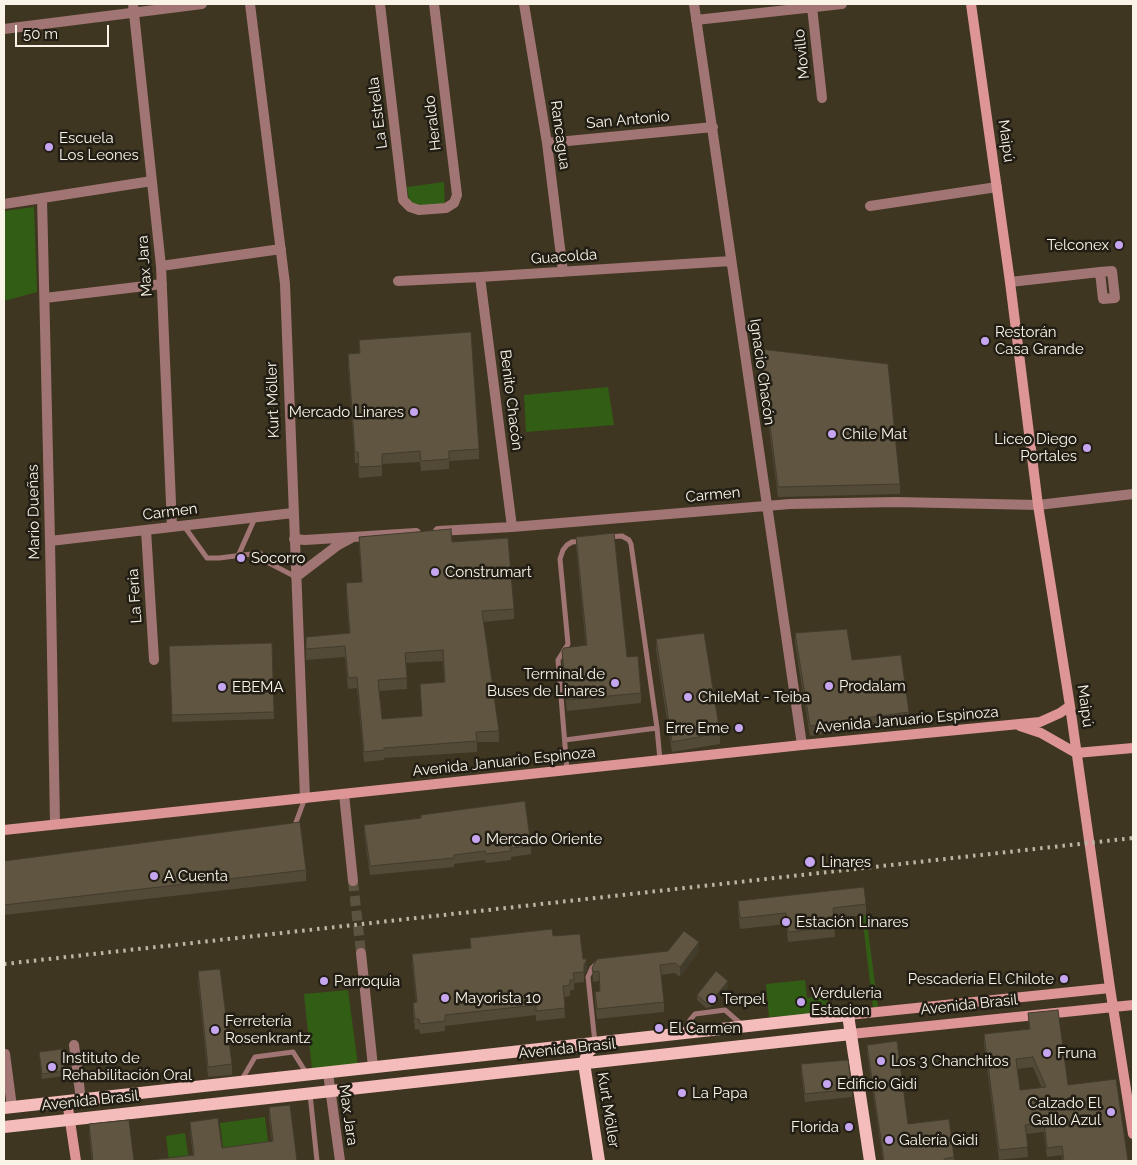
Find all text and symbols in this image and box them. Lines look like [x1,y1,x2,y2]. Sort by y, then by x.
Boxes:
scale bar [18,15,111,47]
text: 50 m [23,25,58,43]
street label: Movillo [790,28,814,80]
street label: La Estrella [365,76,391,150]
street label: Heraldo [421,94,445,152]
street label: Rancagua [546,99,574,171]
street label: San Antonio [586,107,670,133]
street label: Maipú [994,119,1018,163]
place label: Escuela Los Leones [59,129,139,164]
marker: Escuela Los Leones [43,141,55,153]
street label: Max Jara [134,235,156,297]
place label: Telconex [1047,236,1109,254]
marker: Telconex [1113,239,1125,251]
street label: Guacolda [530,246,598,268]
street label: Ignacio Chacón [746,318,778,426]
place label: Restorán Casa Grande [995,323,1084,358]
marker: Restorán Casa Grande [979,335,991,347]
street label: Benito Chacón [496,349,526,451]
street label: Kurt Möller [263,361,283,439]
place label: Mercado Linares [289,403,404,421]
marker: Mercado Linares [408,406,420,418]
place label: Chile Mat [842,425,907,443]
marker: Chile Mat [826,428,838,440]
place label: Liceo Diego Portales [994,430,1077,465]
marker: Liceo Diego Portales [1081,442,1093,454]
street label: Mario Dueñas [24,464,44,560]
street label: Carmen [685,484,741,506]
street label: Carmen [142,500,198,524]
place label: Socorro [251,549,305,567]
marker: Socorro [235,552,247,564]
place label: Construmart [445,563,532,581]
marker: Construmart [429,566,441,578]
street label: La Feria [124,568,146,624]
place label: Terminal de Buses de Linares [487,665,605,700]
marker: Terminal de Buses de Linares [609,677,621,689]
place label: Prodalam [839,677,906,695]
place label: EBEMA [232,678,284,696]
marker: Prodalam [823,680,835,692]
marker: EBEMA [216,681,228,693]
street label: Maipú [1073,684,1097,728]
place label: ChileMat - Teiba [698,688,810,706]
marker: ChileMat - Teiba [682,691,694,703]
street label: Avenida Januario Espinoza [815,703,999,737]
place label: Erre Eme [665,719,729,737]
marker: Erre Eme [733,722,745,734]
street label: Avenida Januario Espinoza [412,743,596,781]
place label: Mercado Oriente [486,830,602,848]
marker: Mercado Oriente [470,833,482,845]
place label: Linares [821,853,871,871]
marker: Linares [803,855,817,869]
place label: A Cuenta [164,867,228,885]
marker: A Cuenta [148,870,160,882]
place label: Estación Linares [796,913,909,931]
marker: Estación Linares [780,916,792,928]
place label: Pescadería El Chilote [908,970,1054,988]
place label: Parroquia [334,972,400,990]
marker: Pescadería El Chilote [1058,973,1070,985]
marker: Parroquia [318,975,330,987]
place label: Verduleria Estacion [811,984,882,1019]
place label: Mayorista 10 [455,989,541,1007]
place label: Terpel [722,990,766,1008]
street label: Avenida Brasil [920,991,1018,1019]
marker: Mayorista 10 [439,992,451,1004]
marker: Terpel [706,993,718,1005]
marker: Verduleria Estacion [795,996,807,1008]
place label: Ferretería Rosenkrantz [225,1012,311,1047]
place label: El Carmen [669,1019,741,1037]
marker: El Carmen [653,1022,665,1034]
marker: Ferretería Rosenkrantz [209,1024,221,1036]
street label: Avenida Brasil [518,1035,616,1063]
place label: Fruna [1057,1044,1096,1062]
marker: Fruna [1041,1047,1053,1059]
place label: Instituto de Rehabilitación Oral [62,1049,192,1084]
place label: Los 3 Chanchitos [891,1052,1009,1070]
marker: Los 3 Chanchitos [875,1055,887,1067]
marker: Instituto de Rehabilitación Oral [46,1061,58,1073]
street label: Kurt Möller [593,1071,623,1149]
place label: Edificio Gidi [837,1075,917,1093]
marker: Edificio Gidi [821,1078,833,1090]
street label: Max Jara [335,1083,361,1147]
place label: La Papa [692,1084,748,1102]
street label: Avenida Brasil [41,1087,139,1115]
marker: La Papa [676,1087,688,1099]
place label: Calzado El Gallo Azul [1028,1094,1101,1129]
marker: Calzado El Gallo Azul [1105,1106,1117,1118]
place label: Florida [791,1118,839,1136]
marker: Florida [843,1121,855,1133]
place label: Galería Gidi [899,1131,978,1149]
marker: Galería Gidi [883,1134,895,1146]

